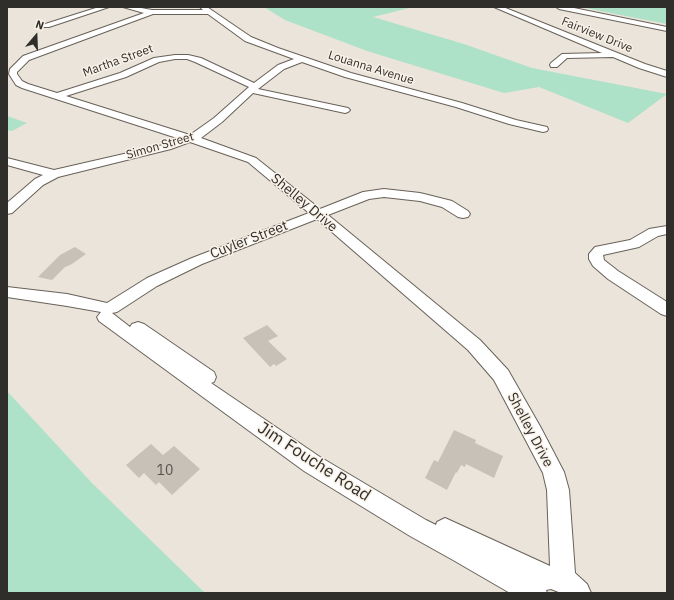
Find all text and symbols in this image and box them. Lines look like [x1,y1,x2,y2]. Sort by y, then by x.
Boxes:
street label: Fairview Drive [559,14,635,56]
north arrow [16,16,56,56]
text: N [34,17,46,33]
street label: Martha Street [81,42,155,80]
street label: Louanna Avenue [326,48,416,88]
street label: Simon Street [125,129,195,163]
street label: Shelley Drive [267,170,341,236]
street label: Cuyler Street [208,217,290,263]
street label: Shelley Drive [503,390,557,470]
street label: Jim Fouche Road [254,418,374,506]
house number: 10 [157,463,173,479]

